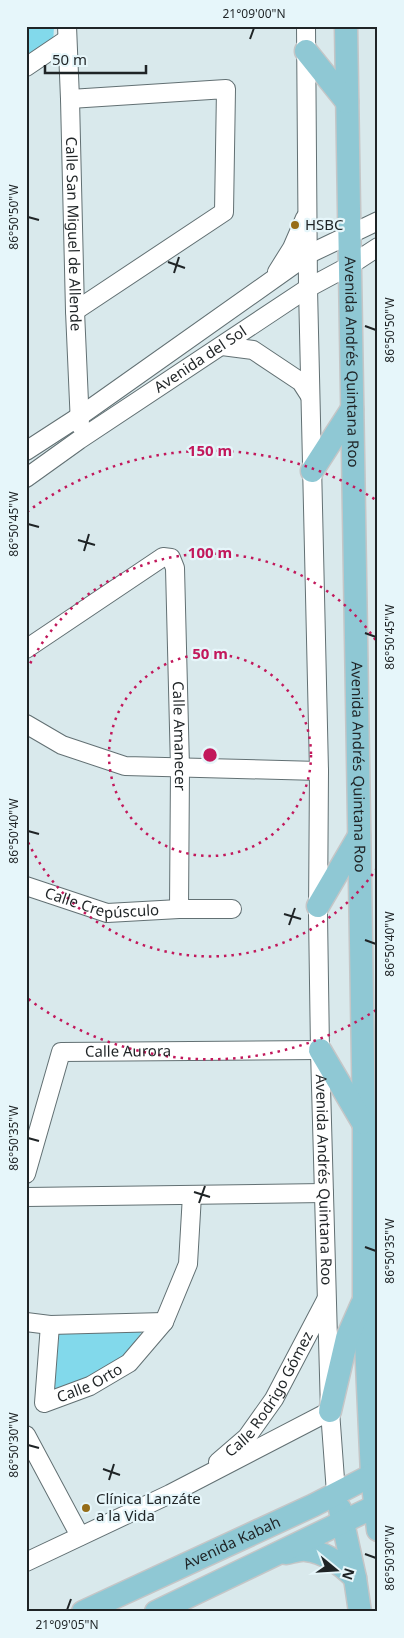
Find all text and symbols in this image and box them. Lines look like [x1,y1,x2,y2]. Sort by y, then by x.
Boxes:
text: 21°09'00"N [222,5,286,22]
scale bar [45,42,146,74]
text: 50 m [52,49,87,69]
street label: Calle San Miguel de Allende [62,136,87,332]
text: 86°50'50"W [5,184,22,250]
place label: HSBC [305,214,344,234]
marker: HSBC [289,219,301,231]
street label: Avenida Andrés Quintana Roo [341,256,364,468]
text: 86°50'50"W [381,297,398,363]
street label: Avenida del Sol [150,321,250,396]
text: 150 m [188,440,232,460]
text: 86°50'45"W [5,491,22,557]
text: 100 m [188,542,232,562]
text: 86°50'45"W [381,604,398,670]
text: 50 m [192,643,228,663]
street label: Avenida Andrés Quintana Roo [347,661,371,873]
street label: Calle Amanecer [169,681,191,791]
centre of rings [201,746,219,764]
text: 86°50'40"W [5,798,22,864]
street label: Calle Crepúsculo [43,882,160,922]
text: 86°50'40"W [381,911,398,977]
street label: Calle Aurora [85,1040,171,1061]
street label: Avenida Andrés Quintana Roo [312,1074,338,1286]
text: 86°50'35"W [5,1105,22,1171]
text: 86°50'35"W [381,1218,398,1284]
street label: Calle Rodrigo Gómez [220,1328,317,1461]
street label: Calle Orto [54,1358,126,1406]
text: 86°50'30"W [5,1412,22,1478]
place label: Clínica Lanzáte a la Vida [96,1488,201,1525]
marker: Clínica Lanzáte a la Vida [80,1502,92,1514]
street label: Avenida Kabah [180,1511,283,1573]
text: 86°50'30"W [381,1525,398,1591]
north arrow [312,1546,362,1596]
text: N [338,1566,360,1583]
text: 21°09'05"N [35,1616,99,1633]

